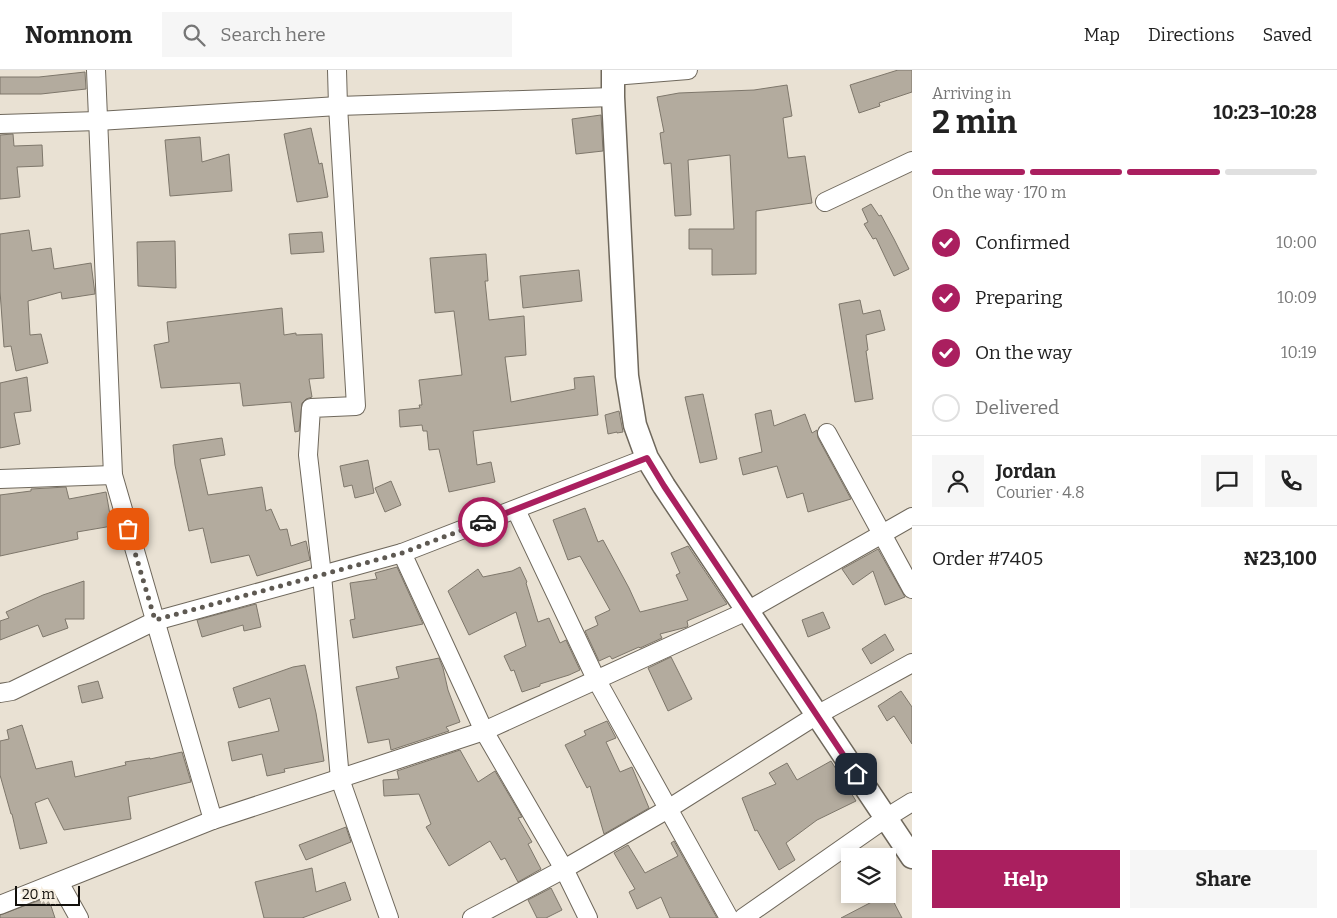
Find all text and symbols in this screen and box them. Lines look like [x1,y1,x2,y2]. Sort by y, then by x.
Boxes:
search box [162,12,512,57]
text: Nomnom [25,21,132,49]
icon: search [180,21,208,49]
text: Search here [220,23,326,46]
text: Map [1084,24,1120,46]
text: Directions [1148,24,1235,46]
text: Saved [1263,24,1312,46]
text: Arriving in [932,84,1011,103]
text: 10:23–10:28 [1213,101,1317,124]
text: 2 min [932,103,1017,141]
text: On the way · 170 m [932,183,1066,202]
icon: check [932,229,960,257]
text: Confirmed [975,231,1070,254]
text: 10:00 [1276,233,1317,252]
icon: check [932,284,960,312]
text: Preparing [975,286,1063,309]
text: 10:09 [1277,288,1317,307]
icon: check [932,339,960,367]
text: On the way [975,341,1072,364]
text: 10:19 [1281,343,1317,362]
text: Delivered [975,396,1059,419]
button: person [932,455,984,507]
button: chat [1201,455,1253,507]
button: phone [1265,455,1317,507]
text: Jordan [996,460,1056,483]
text: Courier · 4.8 [996,483,1085,502]
courier [458,497,508,547]
pin [107,508,149,550]
icon: car [469,508,497,536]
icon: bag [114,515,142,543]
text: Order #7405 [932,547,1043,570]
text: ₦23,100 [1244,547,1317,570]
pin [835,753,877,795]
icon: home [842,760,870,788]
map controls [841,848,896,903]
button: layers [841,848,896,903]
button: Help [932,850,1120,908]
button: Share [1130,850,1317,908]
scale bar [15,883,80,906]
text: 20 m [22,886,55,903]

